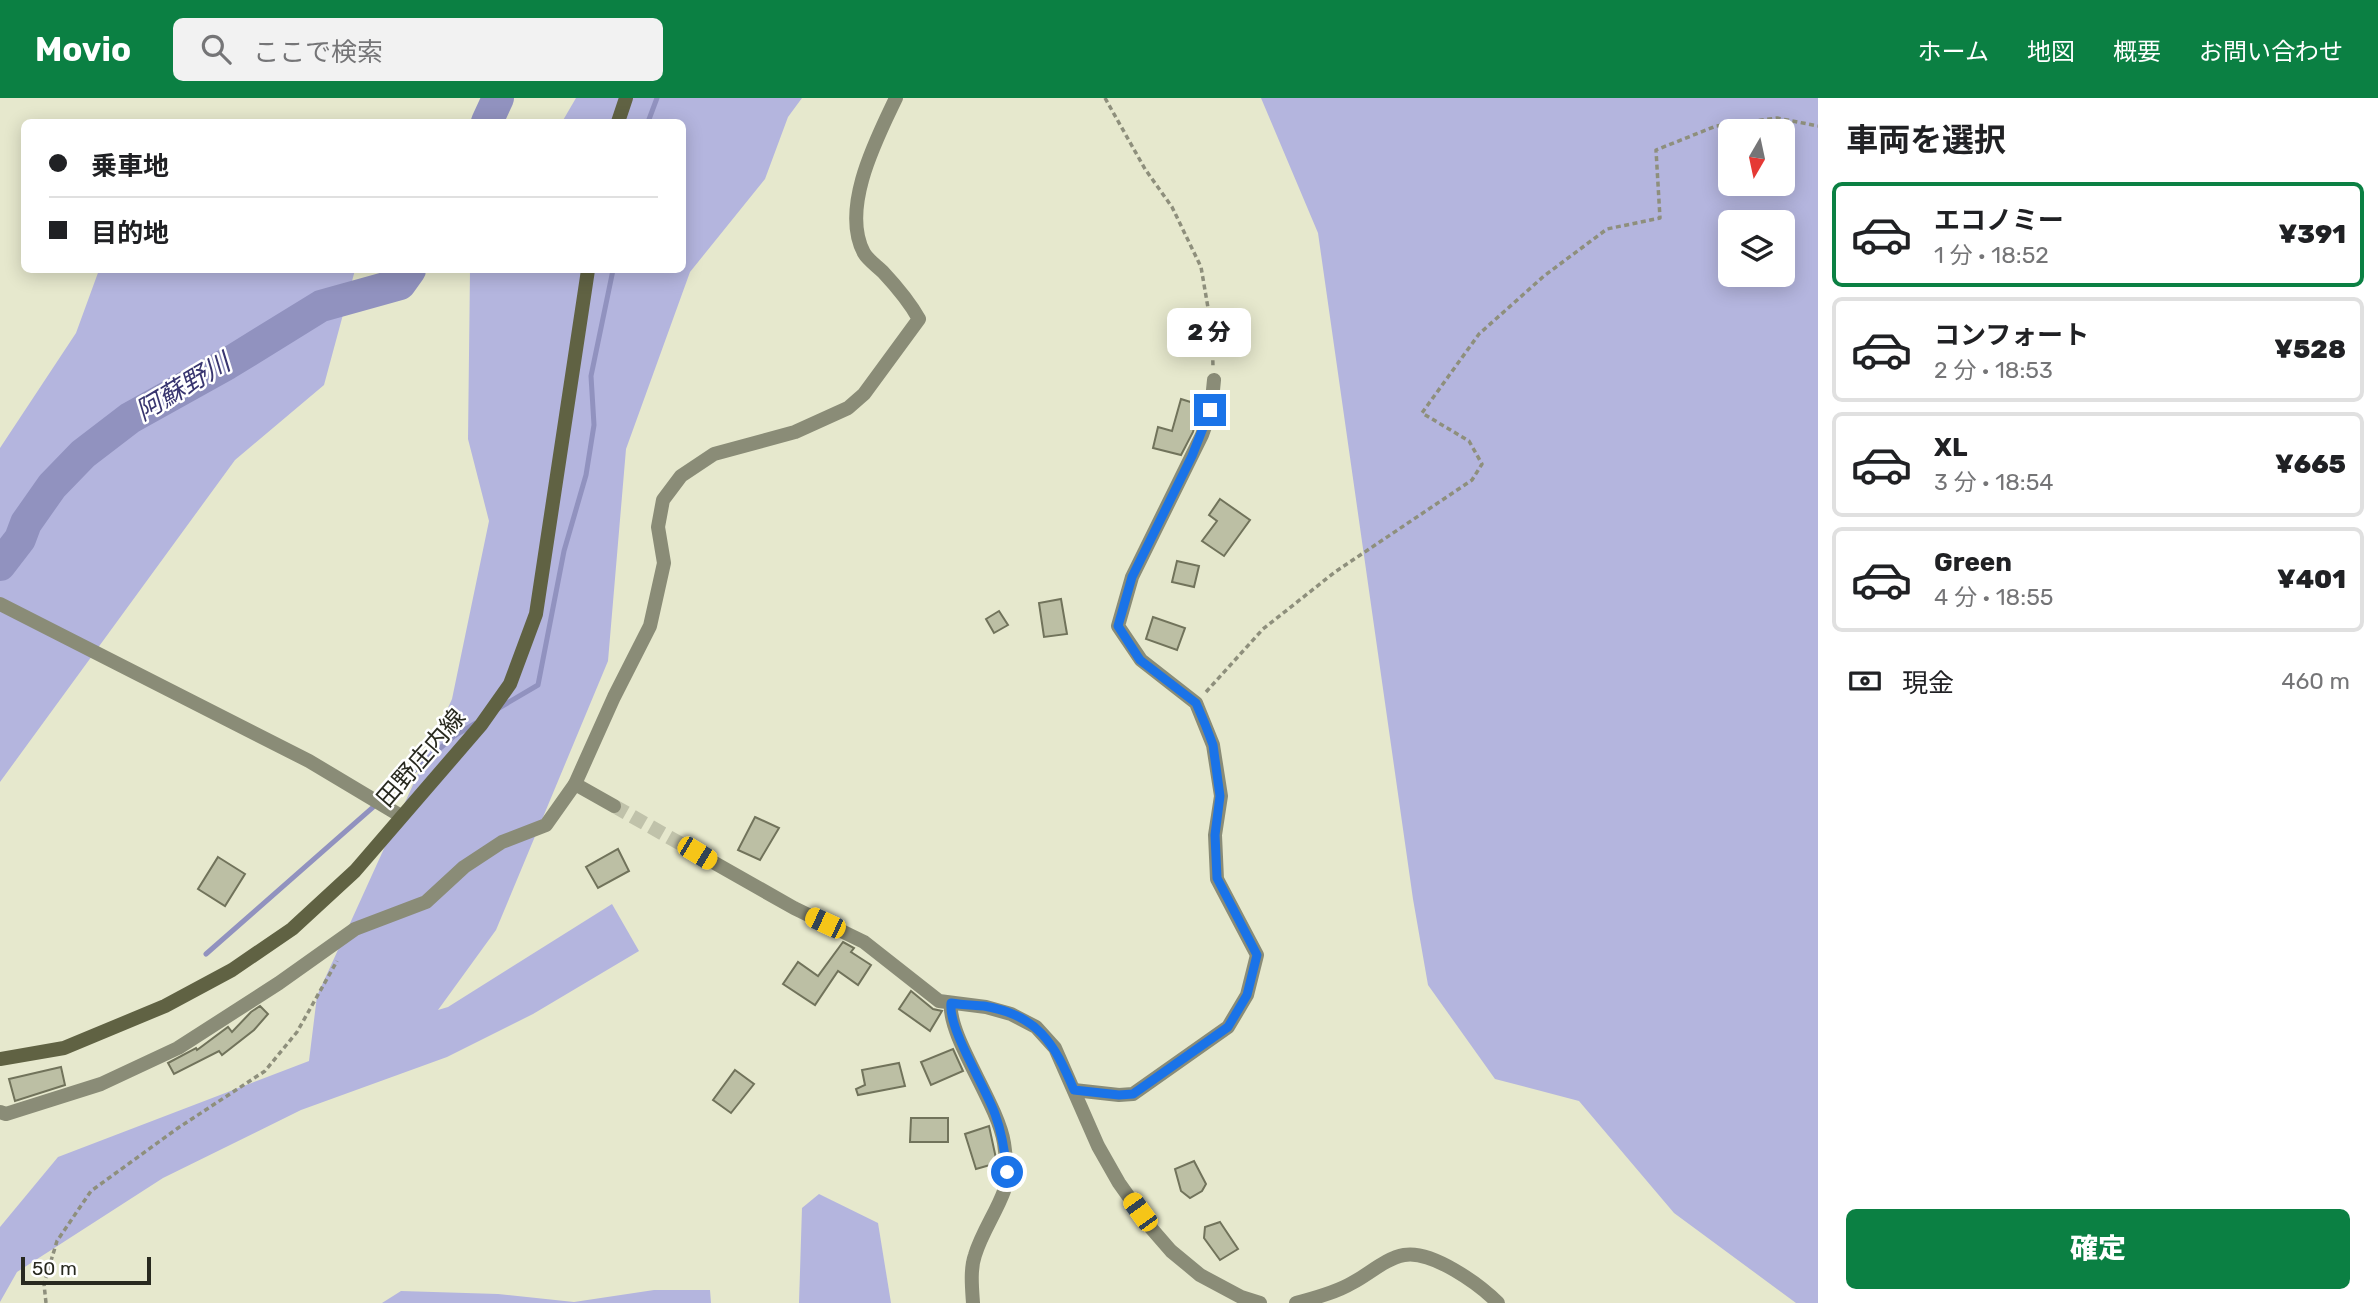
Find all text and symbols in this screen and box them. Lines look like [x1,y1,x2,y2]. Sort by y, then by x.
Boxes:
search box [173,18,663,81]
text: Movio [35,30,131,69]
icon: search [197,30,235,68]
text: ここで検索 [253,37,383,68]
text: ホーム [1918,38,1989,66]
text: 地図 [2027,38,2075,66]
text: 概要 [2113,38,2161,66]
text: お問い合わせ [2199,38,2343,66]
north arrow [1718,119,1796,196]
map controls [1718,119,1795,287]
text: 車両を選択 [1846,121,2006,159]
text: 乗車地 [91,151,169,182]
icon: car [1850,203,1913,266]
text: エコノミー [1934,205,2064,236]
button: layers [1718,210,1795,287]
text: 目的地 [91,218,169,249]
text: ¥391 [2279,219,2346,250]
text: 1 分 · 18:52 [1934,241,2049,269]
callout: 2 分 [1168,308,1252,358]
text: 2 分 [1187,318,1231,346]
icon: car [1850,318,1913,381]
text: コンフォート [1934,320,2089,351]
text: ¥528 [2274,334,2346,365]
water label: 阿蘇野川 [130,345,238,427]
text: 2 分 · 18:53 [1934,356,2053,384]
route end [1194,394,1226,426]
text: XL [1934,432,1967,463]
icon: car [1850,433,1913,496]
text: ¥665 [2275,449,2346,480]
text: 3 分 · 18:54 [1934,468,2054,496]
text: Green [1934,547,2012,578]
icon: car [1850,548,1913,611]
text: ¥401 [2277,564,2346,595]
text: 4 分 · 18:55 [1934,583,2053,611]
icon: cash [1846,662,1884,700]
text: 460 m [2281,667,2350,695]
text: 現金 [1902,668,1954,699]
street label: 田野庄内線 [371,704,471,812]
car [674,833,721,873]
car [802,905,849,941]
route start [991,1156,1023,1188]
car [1120,1189,1161,1235]
button: 確定 [1846,1209,2350,1289]
scale bar [21,1254,150,1286]
text: 50 m [32,1257,77,1280]

